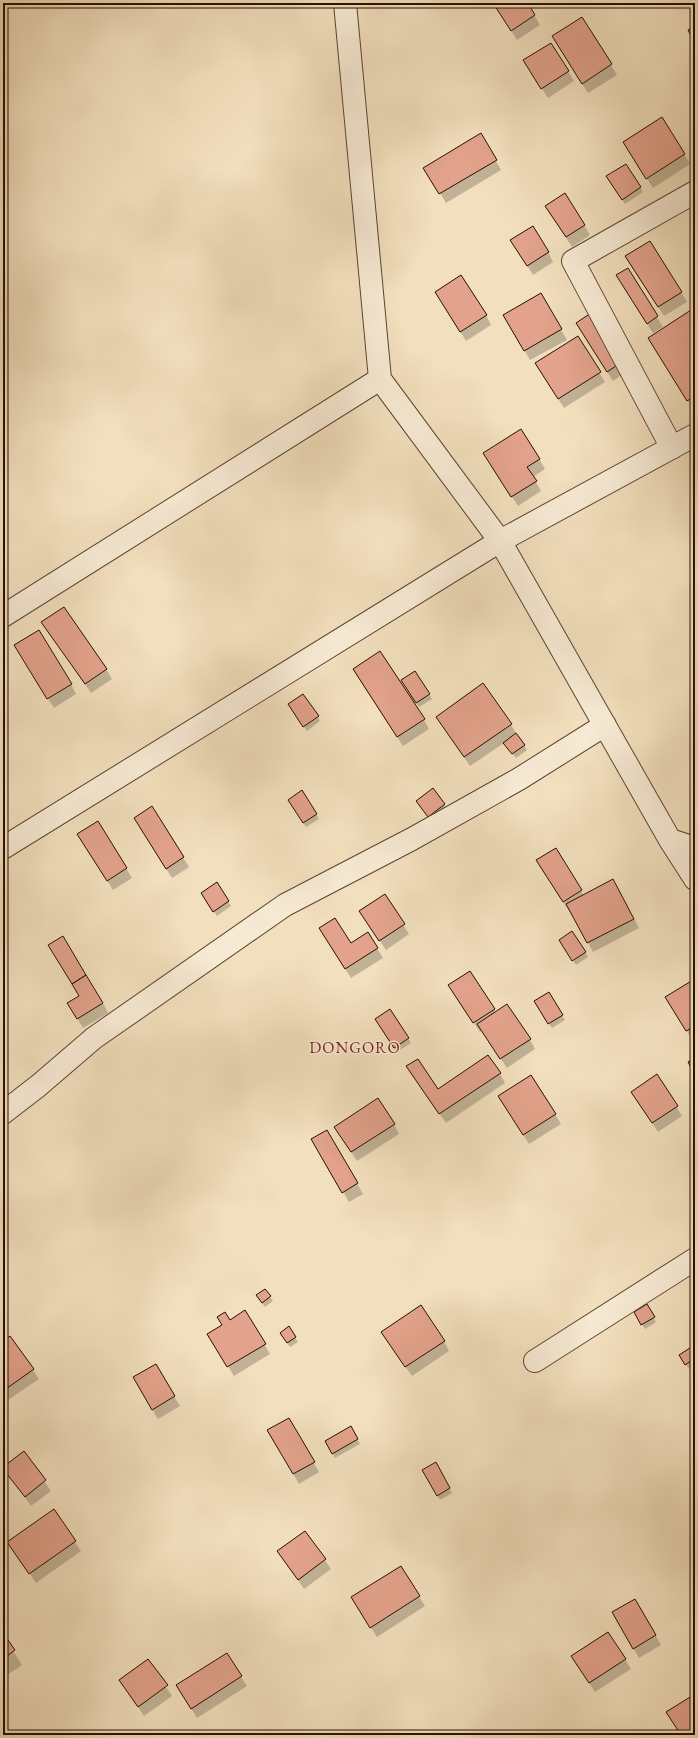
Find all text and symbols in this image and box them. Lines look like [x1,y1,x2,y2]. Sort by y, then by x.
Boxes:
district label: DONGORO [309,1037,401,1058]

